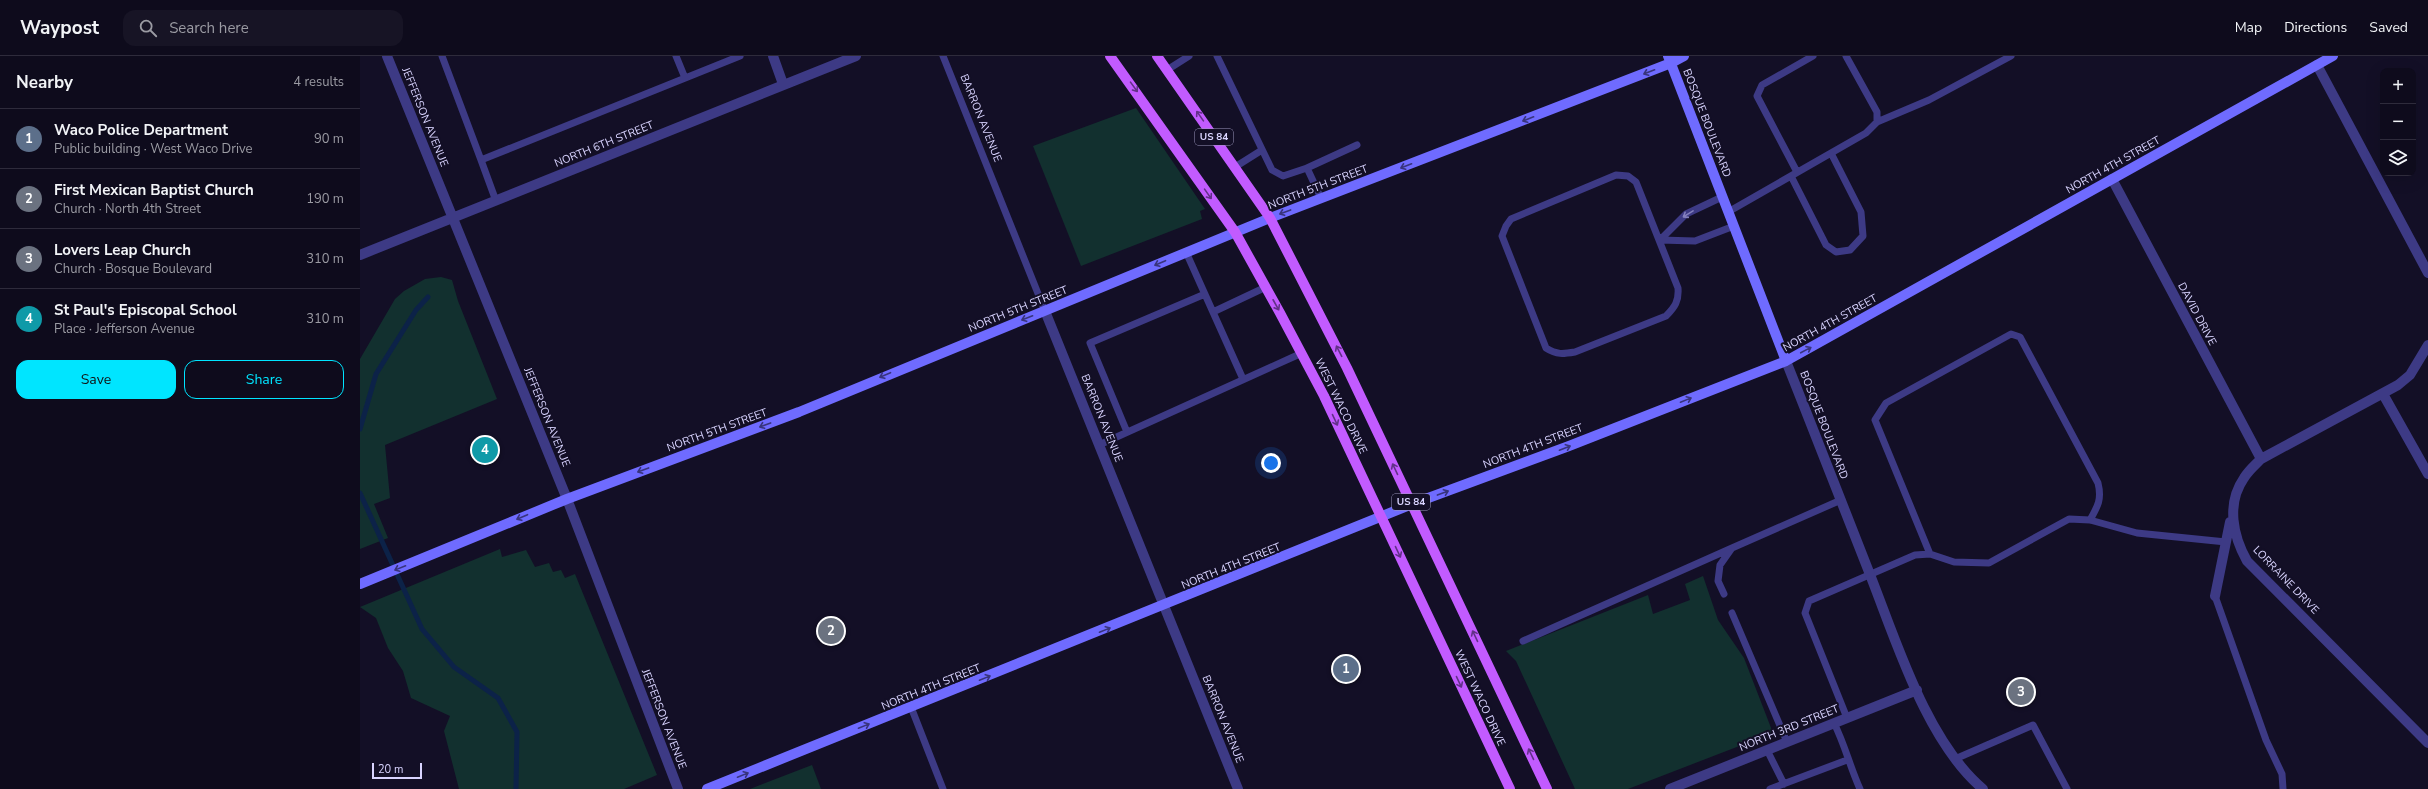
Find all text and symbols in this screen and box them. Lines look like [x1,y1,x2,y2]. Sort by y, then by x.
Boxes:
search box [123,10,403,46]
text: Waypost [20,15,99,41]
icon: search [137,17,159,39]
text: Search here [169,18,249,38]
text: Map [2235,18,2262,37]
text: Directions [2284,18,2347,37]
text: Saved [2369,18,2408,37]
street label: JEFFERSON AVENUE [398,64,452,169]
street label: BOSQUE BOULEVARD [1679,67,1735,179]
map controls [2380,68,2416,176]
button: + [2380,68,2416,104]
one-way arrow [1643,69,1655,76]
text: Nearby [16,71,73,94]
street label: BARRON AVENUE [957,72,1005,164]
text: 4 results [293,73,344,91]
one-way arrow [1129,82,1138,93]
button: − [2380,104,2416,140]
one-way arrow [1196,111,1204,122]
one-way arrow [1522,116,1534,124]
street label: NORTH 6TH STREET [552,117,656,171]
text: Waco Police Department [54,120,228,140]
road number: US 84 [1195,129,1233,145]
text: 1 [25,130,33,148]
text: 90 m [314,130,344,148]
street label: NORTH 4TH STREET [2063,133,2163,197]
text: Public building · West Waco Drive [54,140,252,158]
button: layers [2380,140,2416,176]
street label: NORTH 5TH STREET [1266,161,1370,213]
one-way arrow [1401,162,1413,170]
text: First Mexican Baptist Church [54,180,254,200]
one-way arrow [1204,188,1212,199]
text: 2 [25,190,33,208]
text: 190 m [306,190,344,208]
text: Church · North 4th Street [54,200,201,218]
one-way arrow [1278,209,1291,216]
one-way arrow [1682,210,1694,218]
text: Lovers Leap Church [54,240,191,260]
text: 3 [25,250,33,268]
text: 310 m [306,250,344,268]
text: Church · Bosque Boulevard [54,260,212,278]
one-way arrow [1155,260,1167,267]
street label: DAVID DRIVE [2174,280,2220,348]
street label: NORTH 5TH STREET [966,282,1070,336]
street label: NORTH 4TH STREET [1780,291,1880,355]
one-way arrow [1272,299,1280,311]
text: St Paul's Episcopal School [54,300,237,320]
text: 4 [25,310,33,328]
text: 310 m [306,310,344,328]
one-way arrow [1022,315,1034,323]
text: Place · Jefferson Avenue [54,320,195,338]
one-way arrow [1334,346,1342,358]
one-way arrow [1800,346,1812,353]
street label: WEST WACO DRIVE [1311,356,1371,456]
button: Save [16,360,176,399]
button: Share [184,360,344,399]
street label: JEFFERSON AVENUE [520,364,574,469]
street label: BOSQUE BOULEVARD [1796,369,1852,481]
one-way arrow [879,372,891,380]
street label: BARRON AVENUE [1078,372,1126,464]
one-way arrow [1680,396,1692,403]
street label: NORTH 5TH STREET [665,405,770,455]
one-way arrow [1332,414,1339,426]
street label: NORTH 4TH STREET [1481,420,1585,472]
one-way arrow [759,421,771,429]
pin: 4 [472,435,498,465]
one-way arrow [1559,443,1571,451]
your location [1261,453,1281,473]
one-way arrow [1391,463,1398,475]
one-way arrow [637,467,649,475]
one-way arrow [1437,488,1449,496]
road number: US 84 [1392,494,1430,510]
one-way arrow [516,514,528,522]
street label: NORTH 4TH STREET [1179,539,1283,593]
street label: LORRAINE DRIVE [2250,543,2322,617]
one-way arrow [1395,546,1402,558]
one-way arrow [394,565,406,572]
pin: 2 [818,616,844,646]
one-way arrow [1099,625,1111,633]
one-way arrow [1471,631,1478,643]
street label: WEST WACO DRIVE [1451,647,1509,749]
pin: 1 [1333,654,1359,684]
street label: NORTH 4TH STREET [879,660,983,714]
street label: JEFFERSON AVENUE [638,666,690,771]
street label: BARRON AVENUE [1199,673,1247,765]
one-way arrow [978,674,990,681]
one-way arrow [1456,676,1463,688]
pin: 3 [2008,677,2034,707]
street label: NORTH 3RD STREET [1737,701,1841,755]
one-way arrow [858,722,870,730]
one-way arrow [1527,748,1534,760]
scale bar [372,761,422,780]
text: 20 m [378,762,403,777]
one-way arrow [737,770,749,778]

